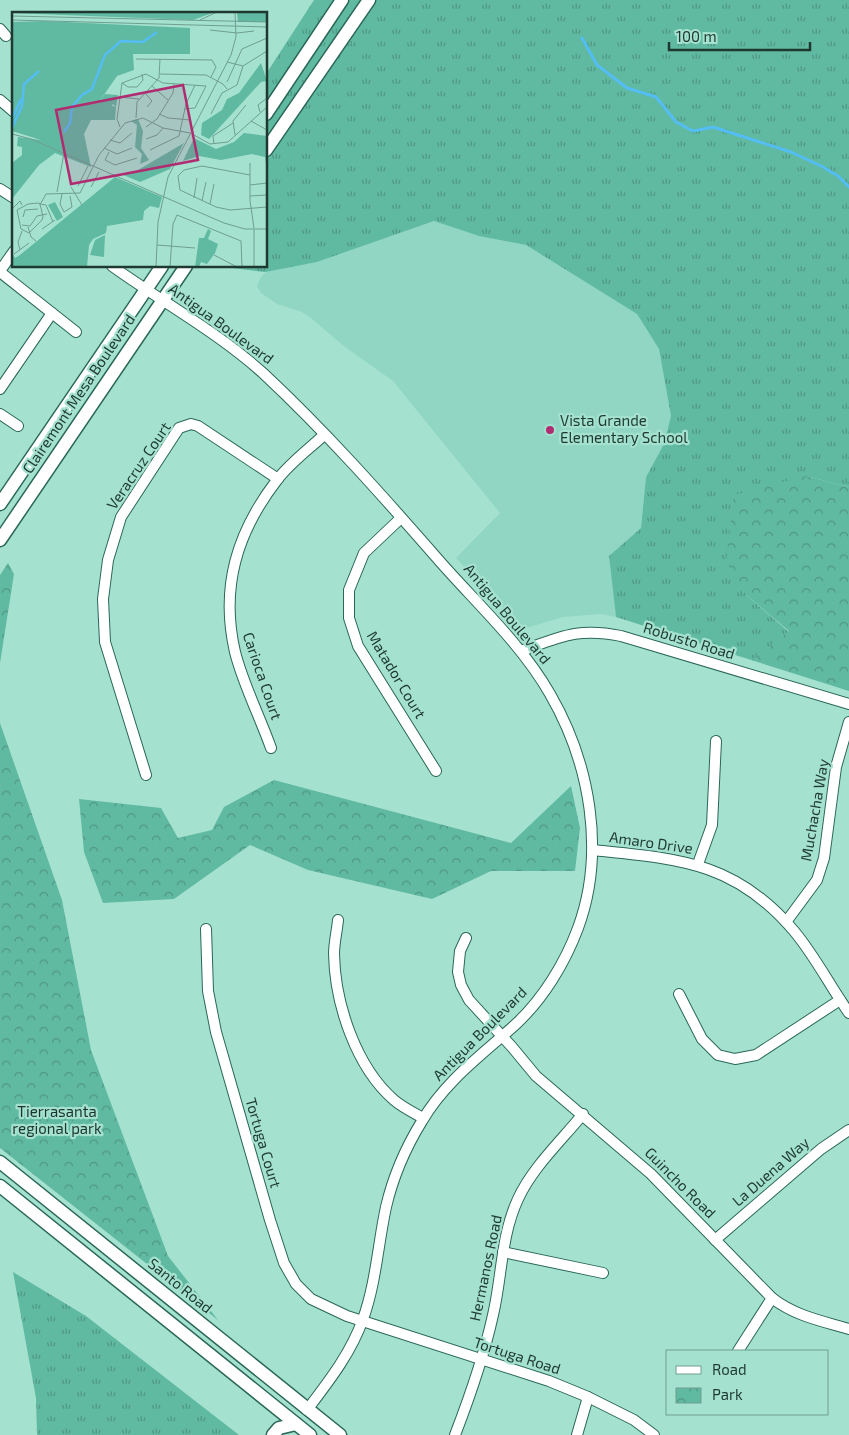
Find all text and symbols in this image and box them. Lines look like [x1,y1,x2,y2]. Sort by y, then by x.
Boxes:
inset map [12,12,268,268]
scale bar [669,20,810,52]
text: 100 m [676,27,717,45]
street label: Antigua Boulevard [166,279,278,367]
street label: Clairemont Mesa Boulevard [18,310,138,476]
place label: Vista Grande Elementary School [560,411,688,446]
street label: Veracruz Court [102,418,174,512]
marker: Vista Grande Elementary School [544,424,556,436]
street label: Antigua Boulevard [461,560,555,667]
street label: Robusto Road [641,618,737,662]
street label: Matador Court [364,627,430,722]
street label: Carioca Court [240,630,286,722]
street label: Muchacha Way [796,757,832,862]
street label: Amaro Drive [608,827,694,857]
street label: Antigua Boulevard [429,983,530,1084]
street label: Tortuga Court [242,1096,286,1190]
park label: Tierrasanta regional park [12,1102,102,1137]
street label: La Duena Way [728,1133,813,1210]
street label: Guincho Road [642,1143,720,1221]
street label: Hermanos Road [465,1213,505,1323]
street label: Santo Road [145,1254,216,1317]
street label: Tortuga Road [472,1333,563,1378]
legend [666,1350,829,1415]
text: Road [712,1360,747,1378]
text: Park [712,1385,743,1403]

